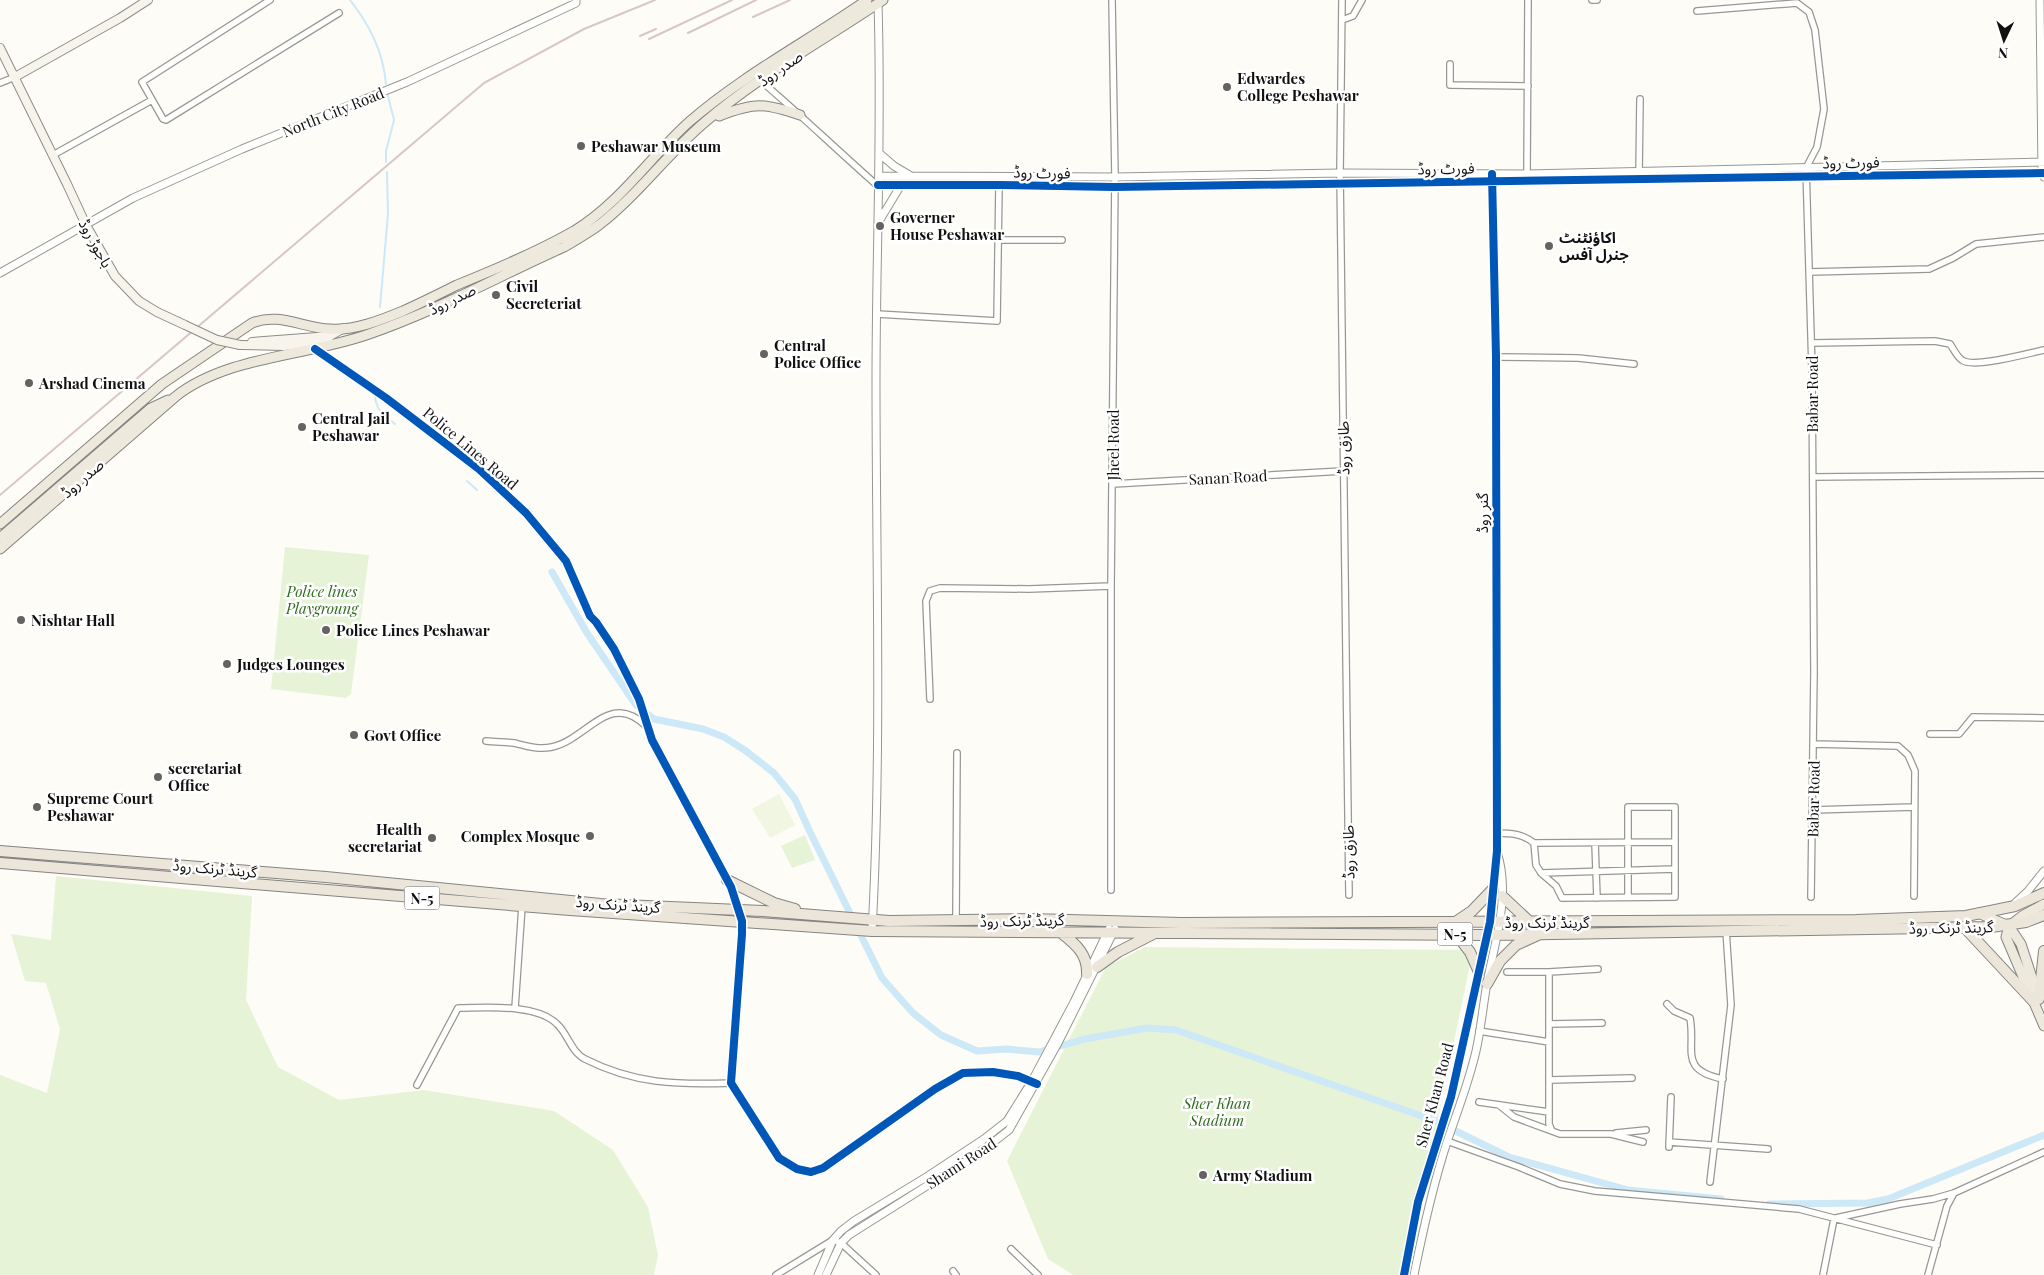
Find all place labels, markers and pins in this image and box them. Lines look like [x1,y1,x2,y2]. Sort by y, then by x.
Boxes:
place label: Edwardes College Peshawar [1237,68,1359,105]
marker: Edwardes College Peshawar [1221,81,1233,93]
place label: Peshawar Museum [591,136,722,156]
marker: Peshawar Museum [575,140,587,152]
place label: Governer House Peshawar [890,207,1004,244]
marker: Governer House Peshawar [874,220,886,232]
place label: اکاؤنٹنٹ جنرل آفس [1559,227,1629,264]
marker: اکاؤنٹنٹ جنرل آفس [1543,240,1555,252]
place label: Civil Secreteriat [506,276,582,313]
marker: Civil Secreteriat [490,289,502,301]
place label: Central Police Office [774,335,862,372]
marker: Central Police Office [758,348,770,360]
place label: Arshad Cinema [38,373,146,393]
marker: Arshad Cinema [23,377,35,389]
place label: Central Jail Peshawar [312,408,390,445]
marker: Central Jail Peshawar [296,421,308,433]
place label: Nishtar Hall [31,610,115,630]
marker: Nishtar Hall [15,614,27,626]
place label: Police Lines Peshawar [336,620,490,640]
marker: Police Lines Peshawar [320,624,332,636]
place label: Judges Lounges [236,654,345,674]
marker: Judges Lounges [221,658,233,670]
place label: Govt Office [364,725,442,745]
marker: Govt Office [348,729,360,741]
place label: secretariat Office [168,758,243,795]
marker: secretariat Office [152,771,164,783]
place label: Supreme Court Peshawar [47,788,154,825]
marker: Supreme Court Peshawar [31,801,43,813]
place label: Health secretariat [348,819,423,856]
place label: Complex Mosque [461,826,580,846]
marker: Complex Mosque [584,830,596,842]
marker: Health secretariat [426,832,438,844]
place label: Army Stadium [1212,1165,1313,1185]
marker: Army Stadium [1197,1169,1209,1181]

